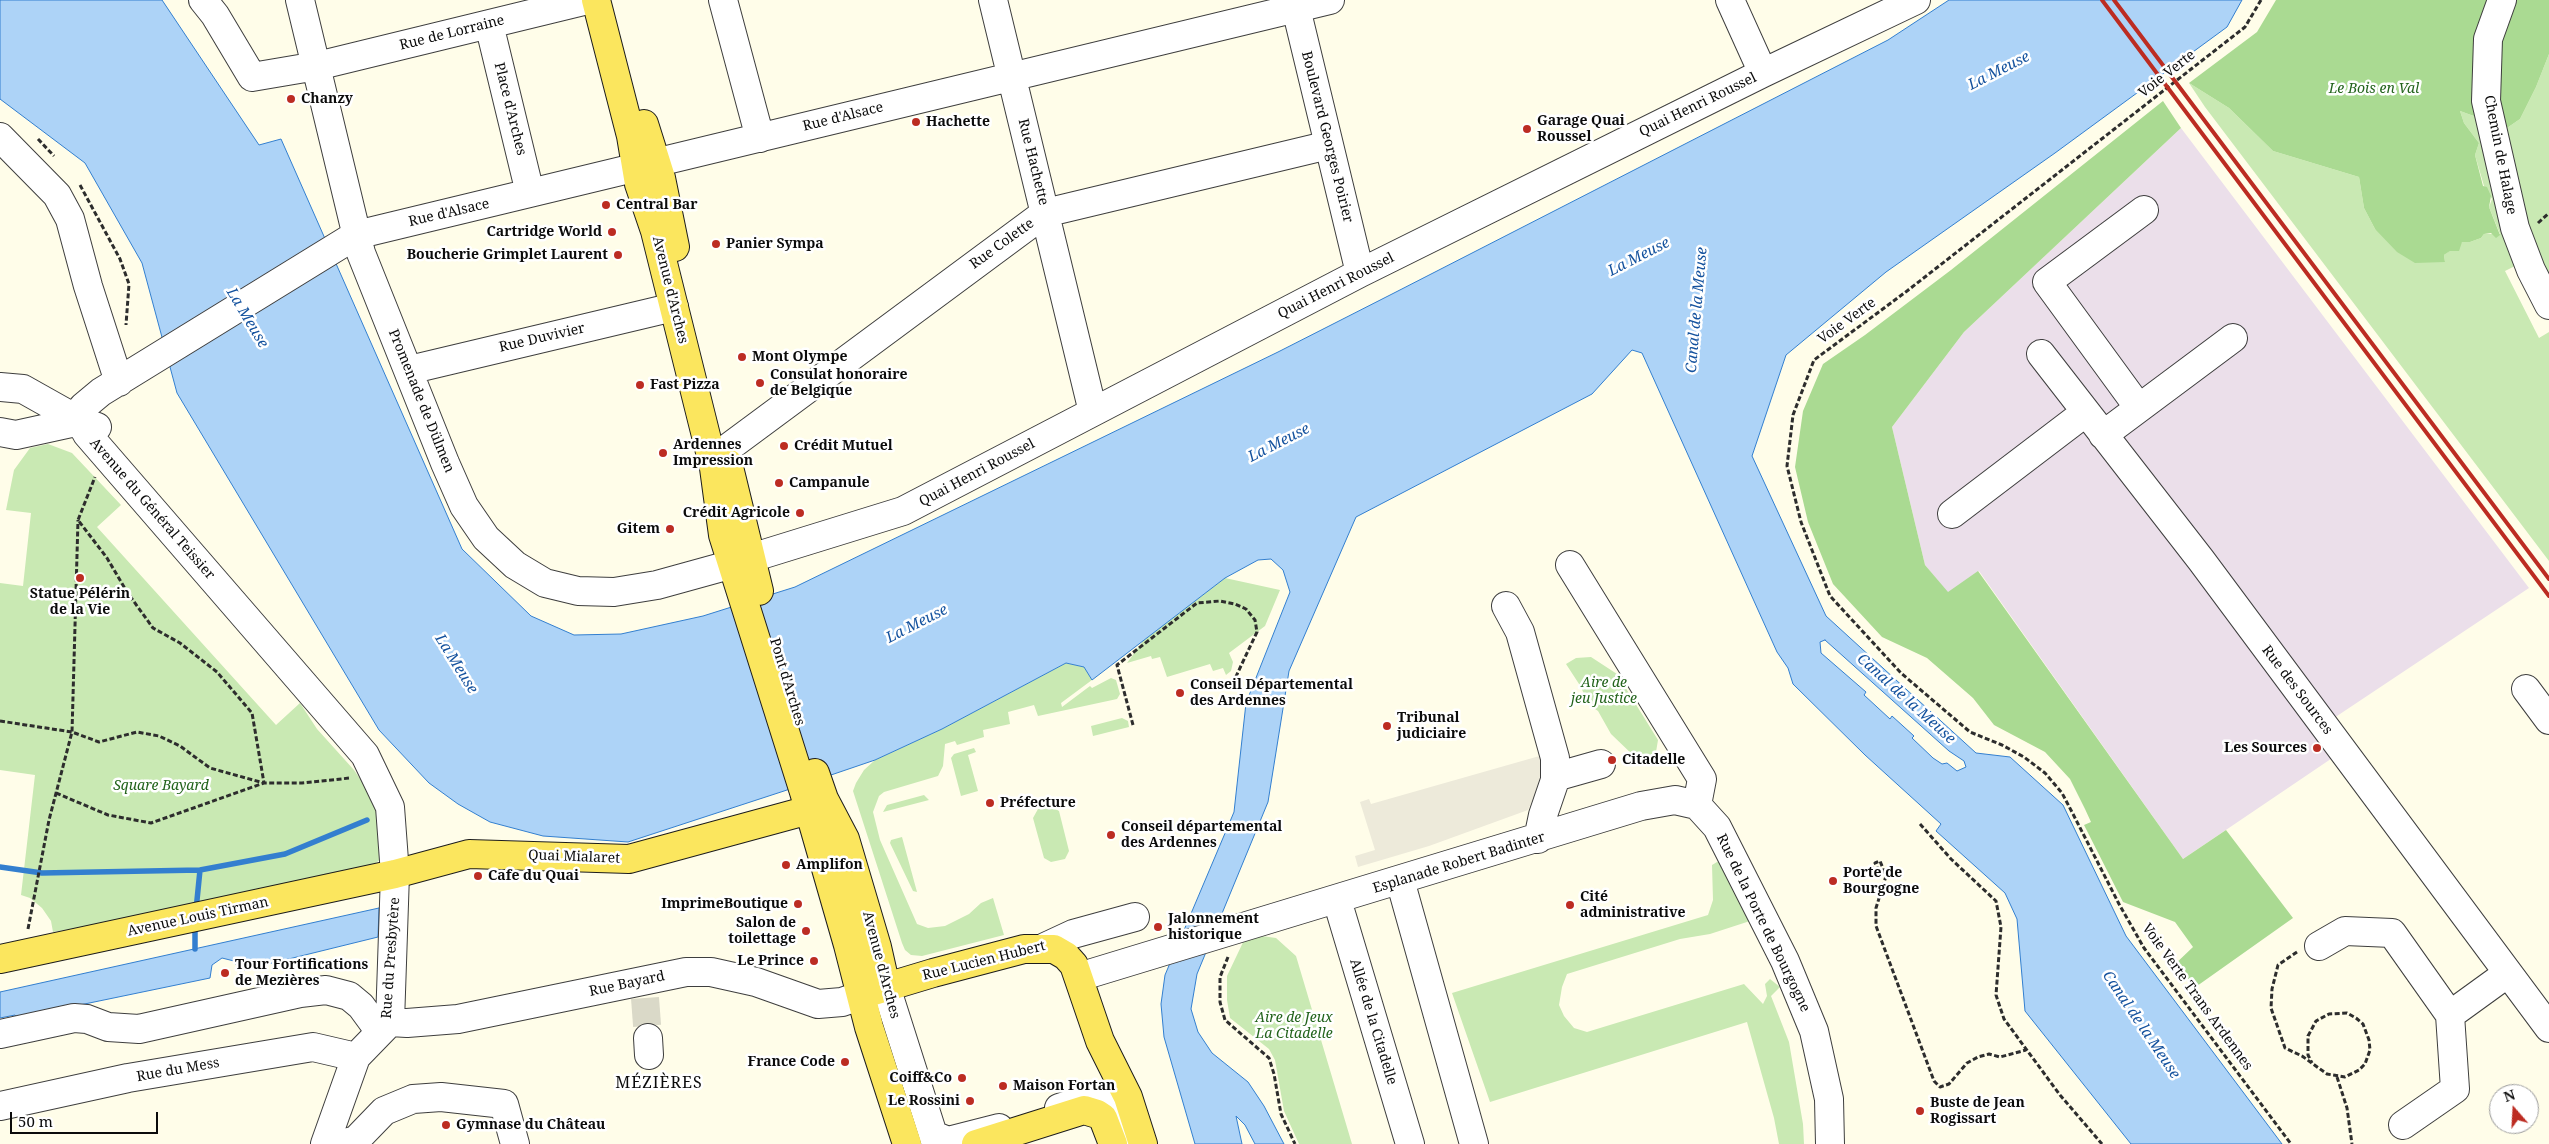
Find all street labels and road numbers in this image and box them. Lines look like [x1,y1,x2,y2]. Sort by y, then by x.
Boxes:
street label: Rue de Lorraine [398,12,506,54]
street label: Voie Verte [2135,47,2199,101]
street label: Boulevard Georges Poirier [1298,50,1356,224]
street label: Place d'Arches [490,61,530,157]
street label: Quai Henri Roussel [1637,69,1759,141]
street label: Chemin de Halage [2480,94,2520,216]
street label: Rue d'Alsace [801,99,885,135]
street label: Rue Hachette [1014,117,1052,207]
street label: Rue d'Alsace [407,196,491,230]
street label: Rue Colette [967,215,1037,273]
street label: Avenue d'Arches [649,234,691,346]
street label: Quai Henri Roussel [1275,249,1397,323]
street label: Voie Verte [1815,294,1879,348]
street label: Rue Duvivier [497,320,587,356]
street label: Promenade de Dülmen [384,327,458,475]
street label: Avenue du Général Teissier [86,435,218,583]
street label: Quai Henri Roussel [916,435,1038,511]
street label: Pont d'Arches [766,636,808,728]
street label: Rue des Sources [2258,642,2336,738]
street label: Esplanade Robert Badinter [1371,829,1547,897]
street label: Rue de la Porte de Bourgogne [1712,831,1814,1015]
street label: Quai Mialaret [528,847,620,867]
street label: Avenue Louis Tirman [126,894,270,940]
street label: Rue du Presbytère [378,897,404,1019]
street label: Avenue d'Arches [859,910,903,1020]
street label: Voie Verte Trans Ardennes [2138,920,2256,1074]
street label: Rue Lucien Hubert [921,938,1047,984]
street label: Allée de la Citadelle [1346,957,1400,1087]
street label: Rue Bayard [588,968,666,1000]
street label: Rue du Mess [135,1054,221,1086]

